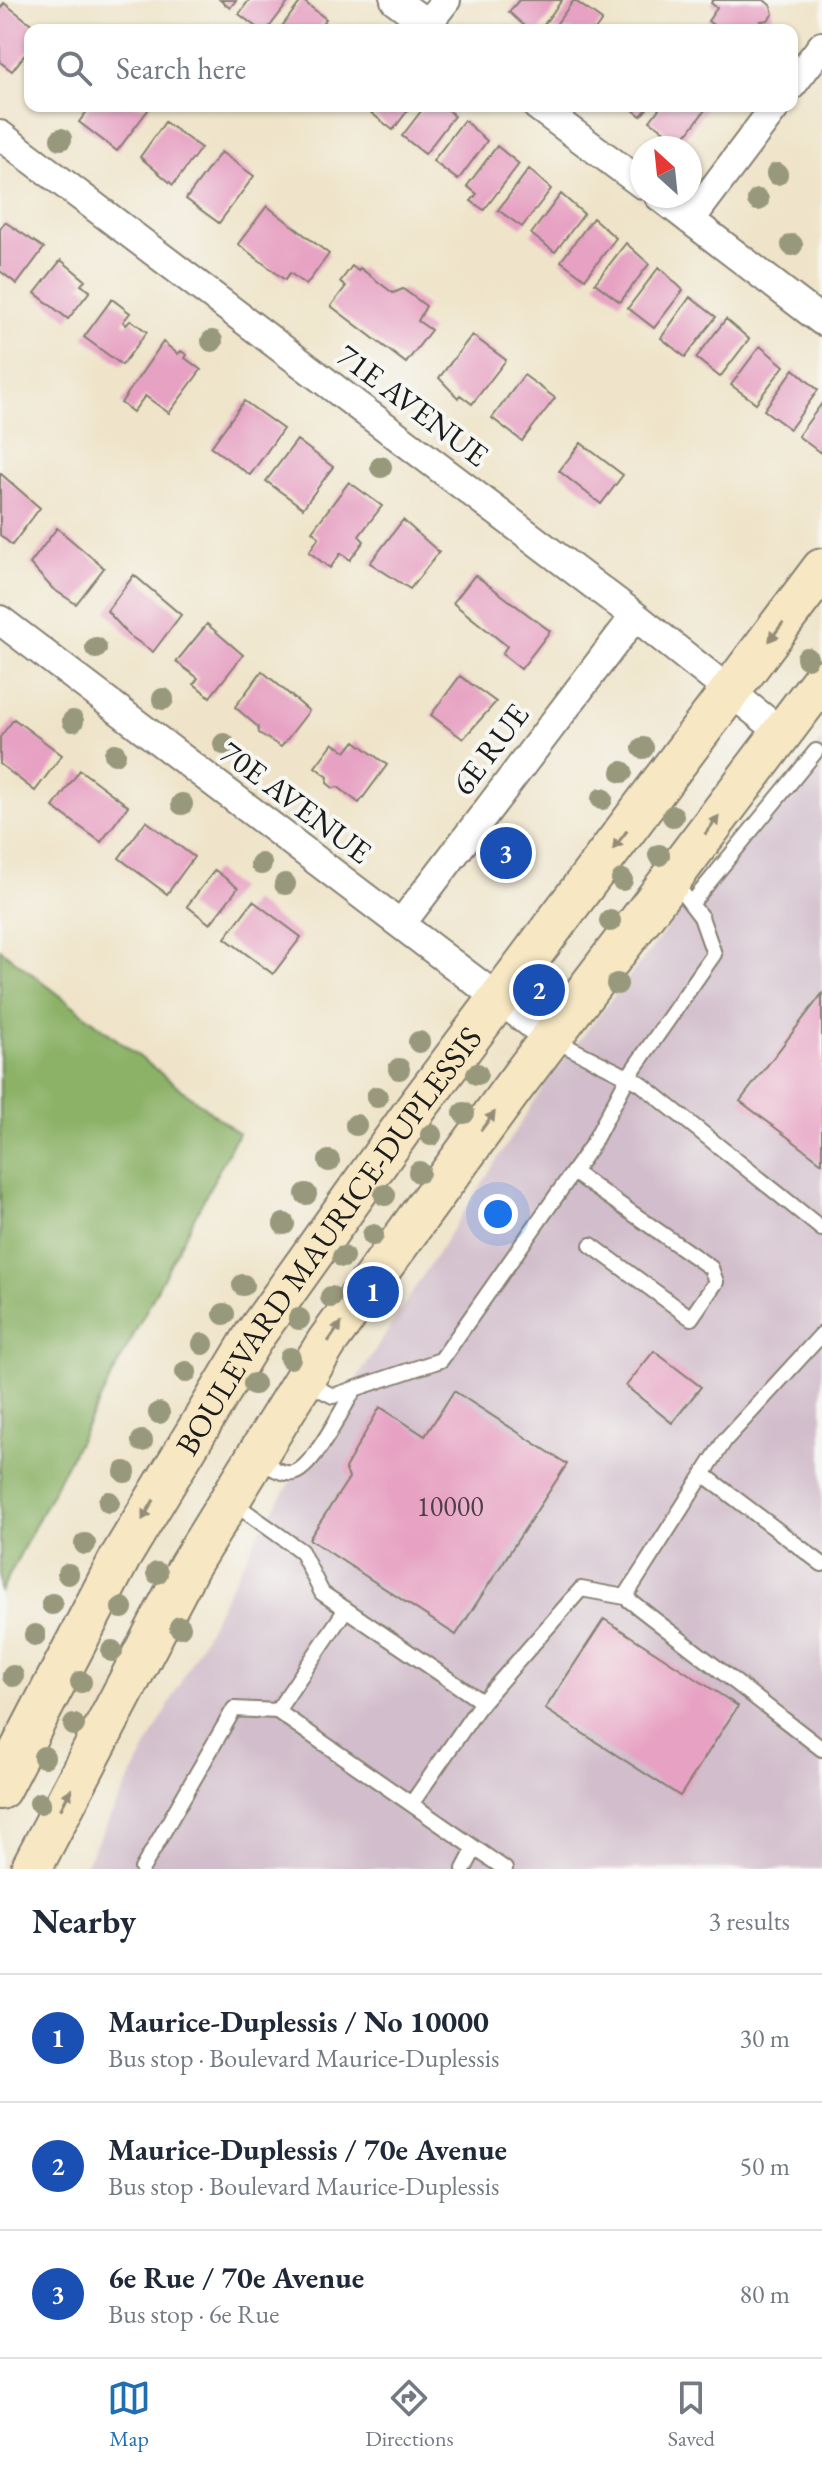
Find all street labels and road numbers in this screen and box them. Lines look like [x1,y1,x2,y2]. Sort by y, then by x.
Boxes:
street label: 71E AVENUE [329,334,497,476]
street label: 6E RUE [442,695,538,803]
street label: 70E AVENUE [212,731,380,873]
street label: BOULEVARD MAURICE-DUPLESSIS [166,1018,491,1463]

